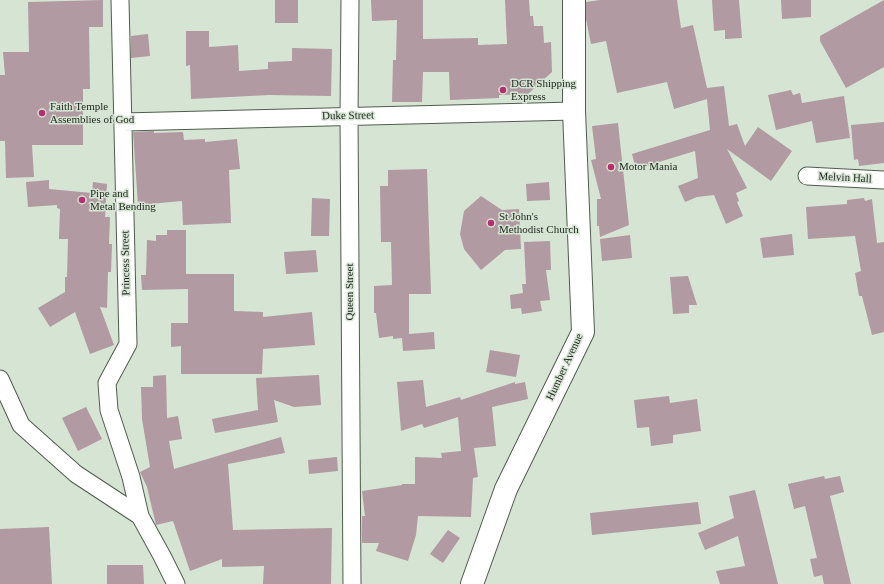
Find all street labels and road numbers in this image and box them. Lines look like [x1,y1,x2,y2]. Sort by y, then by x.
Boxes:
street label: Duke Street [322,109,374,123]
street label: Melvin Hall [818,170,872,186]
street label: Princess Street [119,230,133,296]
street label: Queen Street [343,263,357,321]
street label: Humber Avenue [544,331,586,403]

